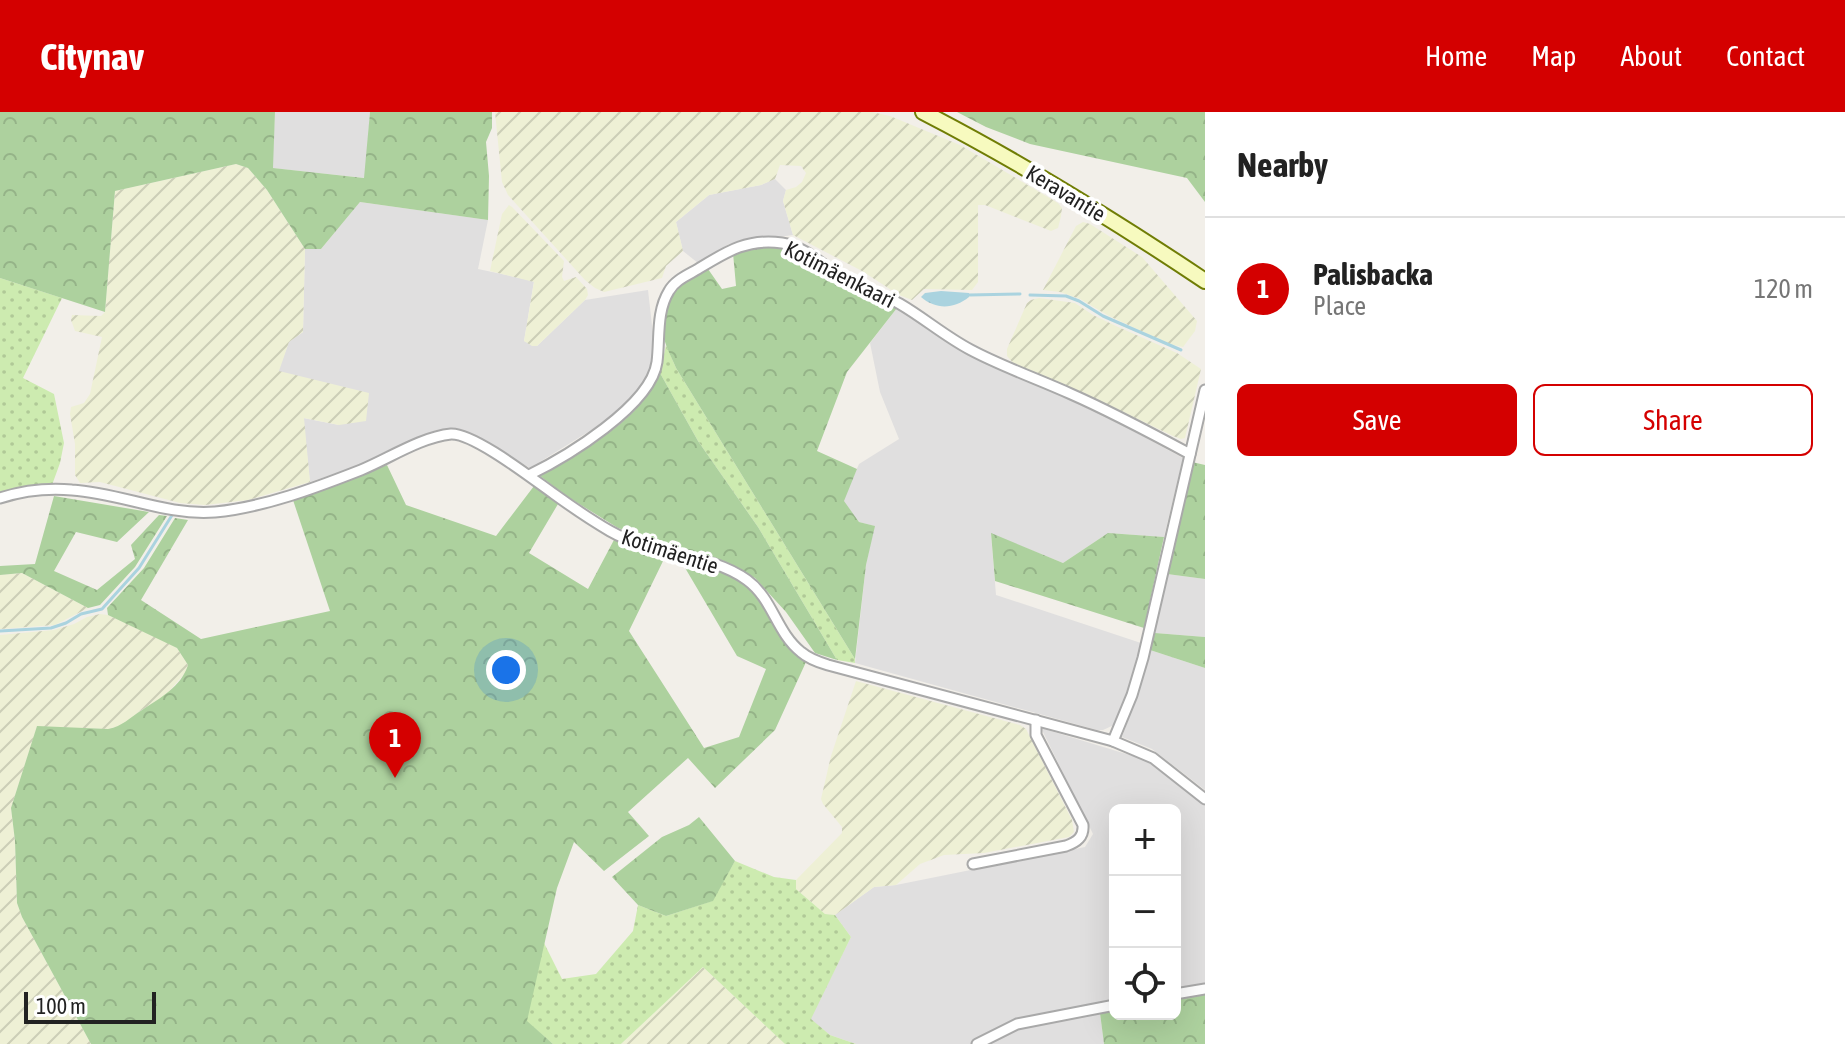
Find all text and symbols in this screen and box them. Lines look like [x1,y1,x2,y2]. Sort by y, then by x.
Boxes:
text: Citynav [40,35,144,78]
text: Home [1425,40,1487,72]
text: Map [1531,40,1576,72]
text: About [1620,40,1682,72]
text: Contact [1726,40,1805,72]
text: Nearby [1237,145,1328,184]
street label: Keravantie [1022,159,1110,227]
street label: Kotimäenkaari [780,235,900,313]
text: Palisbacka [1313,257,1433,291]
text: 1 [1257,274,1269,304]
text: 120 m [1754,274,1813,304]
text: Place [1313,291,1366,321]
button: Save [1237,384,1517,456]
button: Share [1533,384,1813,456]
street label: Kotimäentie [618,523,722,579]
your location [486,650,526,690]
pin: 1 [369,712,421,778]
map controls [1109,804,1181,1020]
button: + [1109,804,1181,876]
button: − [1109,876,1181,948]
button: locate [1109,948,1181,1020]
scale bar [24,988,156,1024]
text: 100 m [36,993,86,1019]

